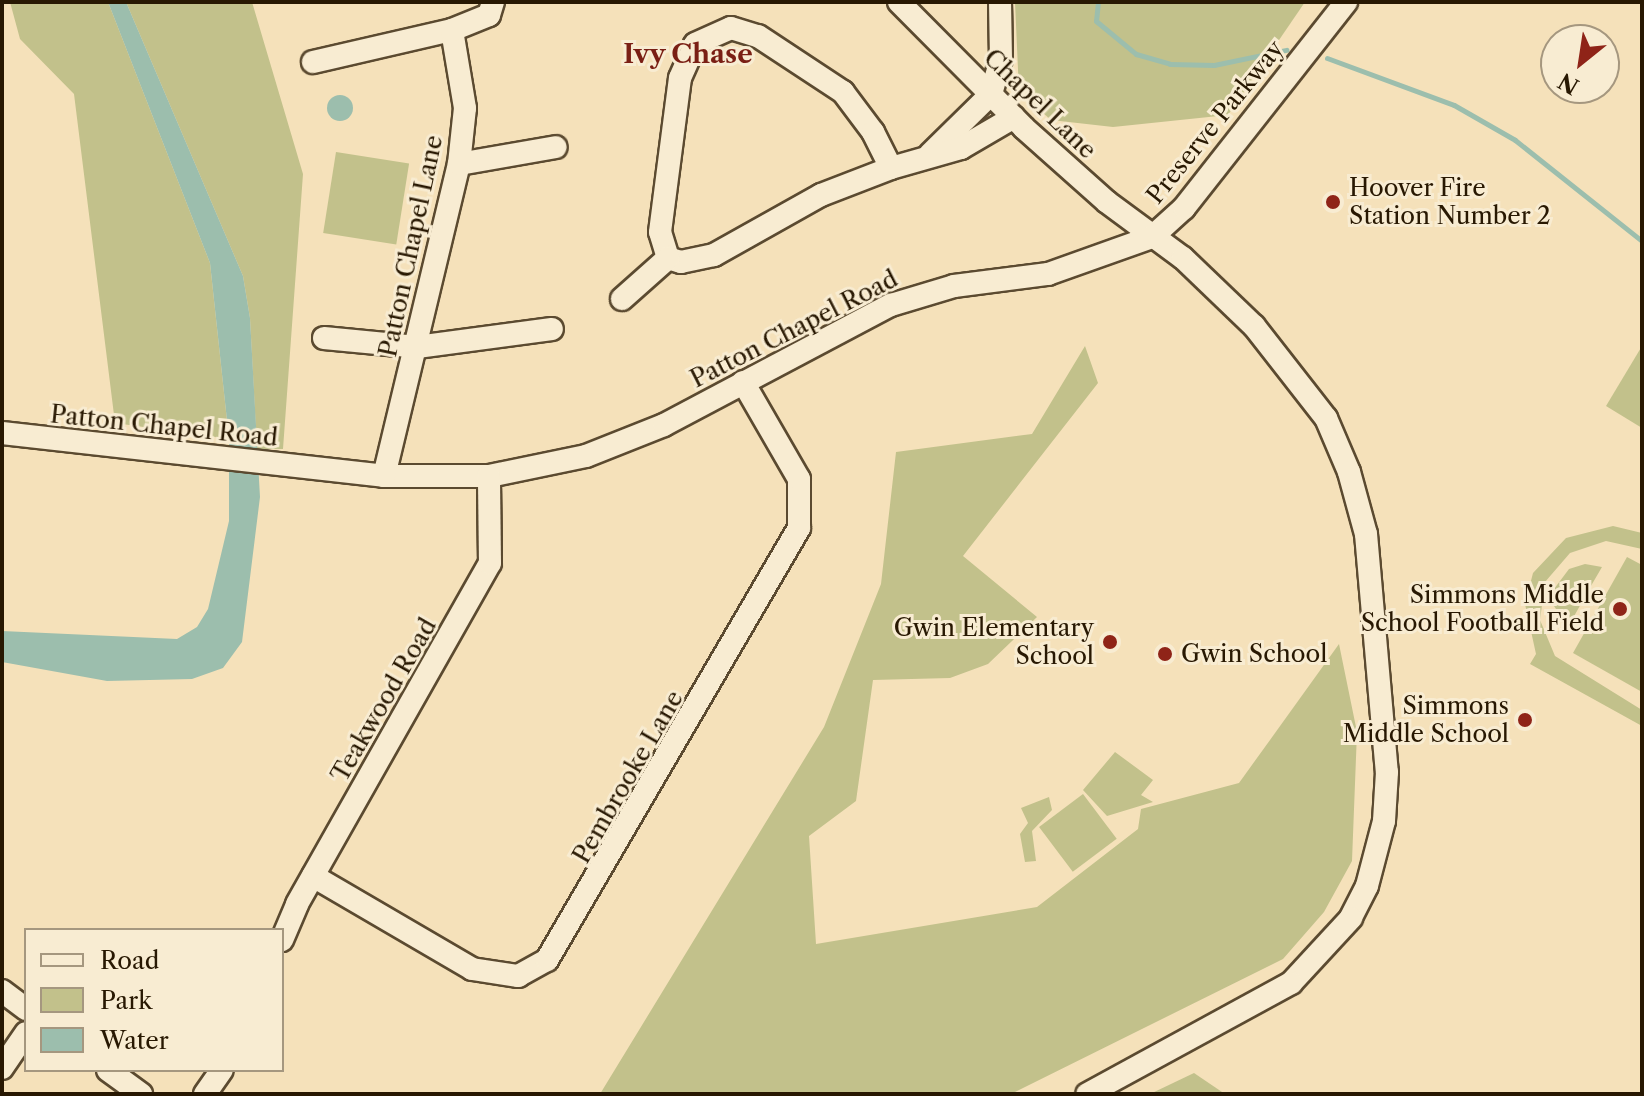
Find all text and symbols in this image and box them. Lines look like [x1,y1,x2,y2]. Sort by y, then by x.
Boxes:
north arrow [1540,24,1620,104]
street label: Preserve Parkway [1140,35,1290,209]
district label: Ivy Chase [623,39,753,71]
street label: Chapel Lane [978,43,1102,165]
text: N [1554,67,1584,100]
street label: Patton Chapel Lane [373,132,449,360]
place label: Hoover Fire Station Number 2 [1349,174,1551,230]
marker: Hoover Fire Station Number 2 [1324,193,1342,211]
street label: Patton Chapel Road [686,264,902,394]
street label: Patton Chapel Road [49,400,279,452]
place label: Simmons Middle School Football Field [1361,581,1604,637]
marker: Simmons Middle School Football Field [1611,600,1629,618]
street label: Teakwood Road [325,613,443,787]
place label: Gwin Elementary School [894,614,1094,670]
marker: Gwin Elementary School [1101,633,1119,651]
place label: Gwin School [1181,640,1327,668]
marker: Gwin School [1156,645,1174,663]
street label: Pembrooke Lane [567,686,689,868]
place label: Simmons Middle School [1343,692,1509,748]
marker: Simmons Middle School [1516,711,1534,729]
legend [24,928,284,1072]
text: Road [100,946,159,975]
text: Park [100,986,152,1015]
text: Water [100,1026,169,1055]

